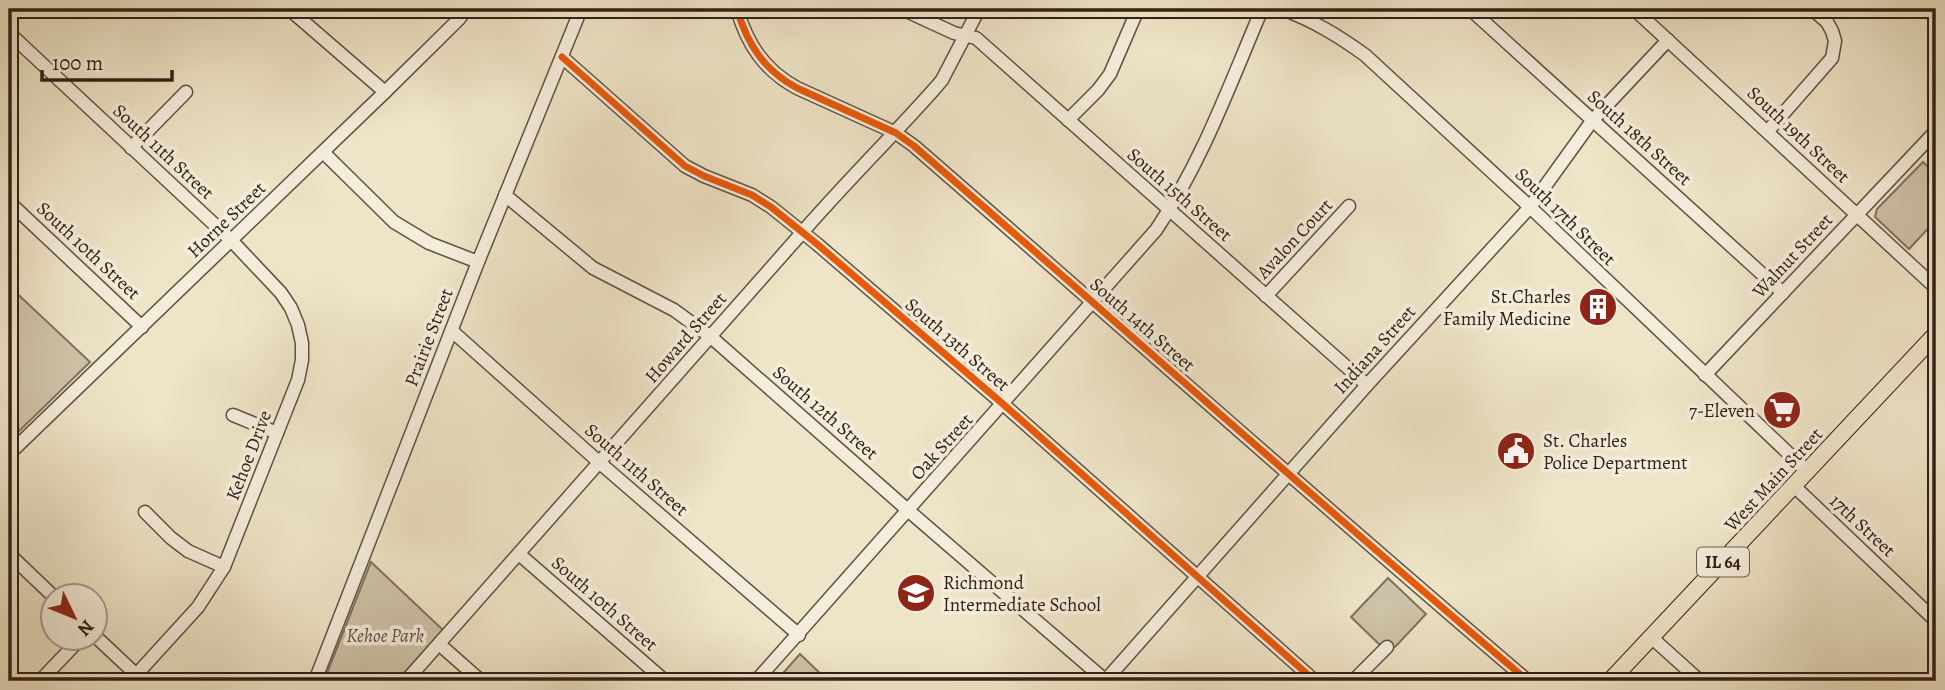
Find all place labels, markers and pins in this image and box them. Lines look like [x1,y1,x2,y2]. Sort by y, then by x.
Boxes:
place label: St.Charles Family Medicine [1443,284,1571,332]
building icon: St.Charles Family Medicine [1577,286,1619,328]
supermarket icon: 7-Eleven [1761,389,1803,431]
place label: 7-Eleven [1689,398,1755,424]
place label: St. Charles Police Department [1543,428,1687,476]
public building icon: St. Charles Police Department [1495,430,1537,472]
place label: Richmond Intermediate School [943,570,1101,618]
school or university icon: Richmond Intermediate School [895,572,937,614]

